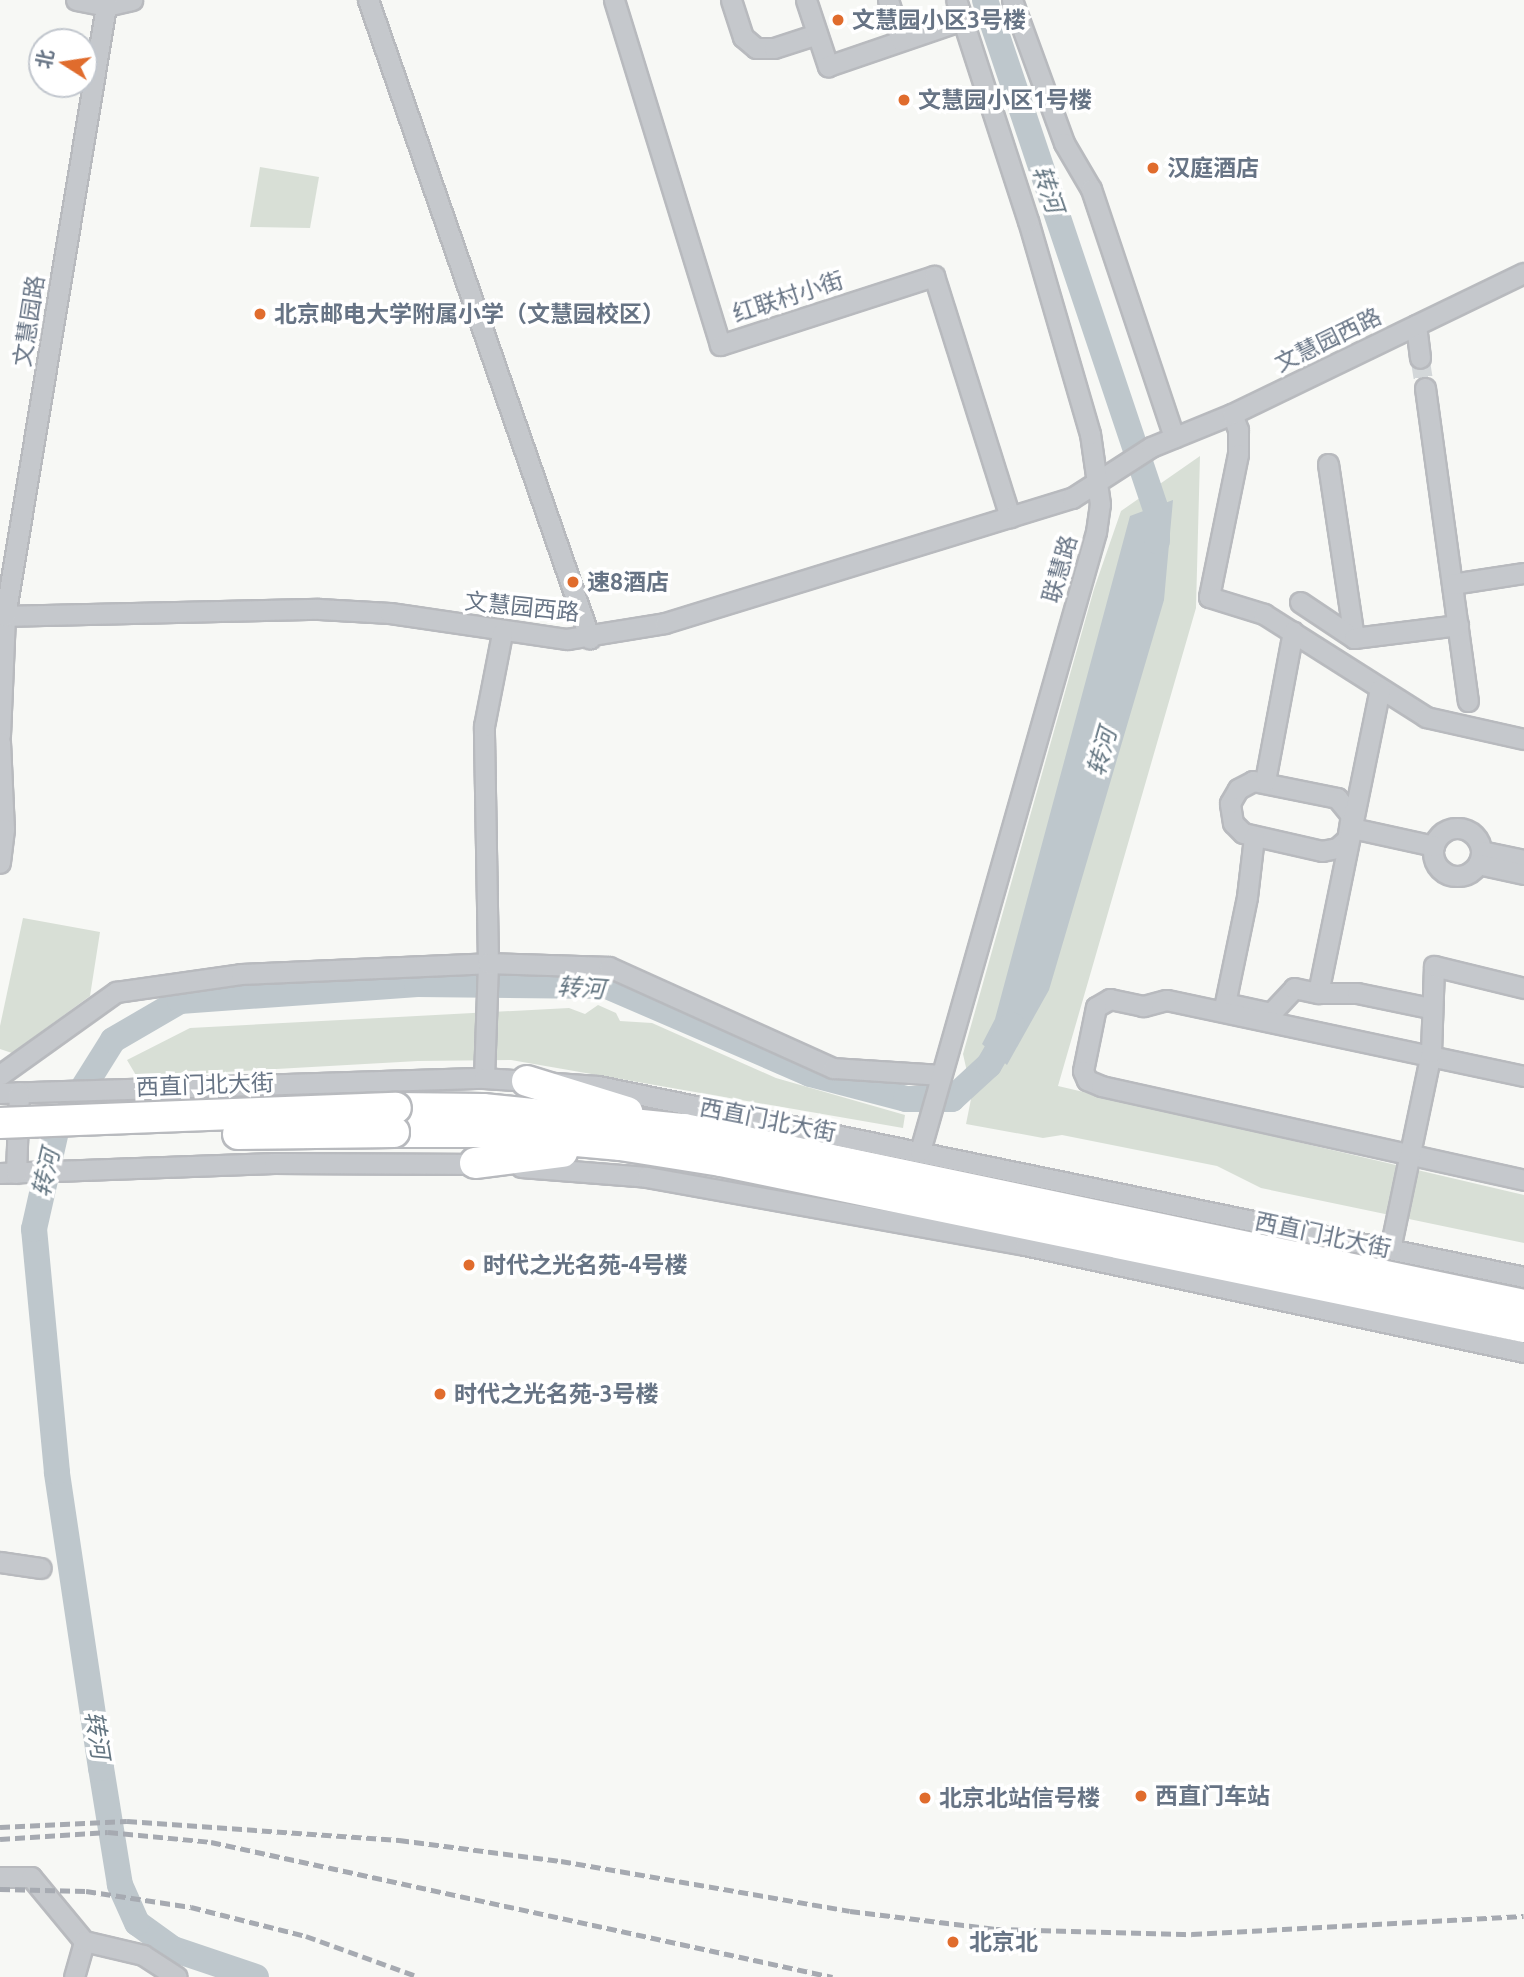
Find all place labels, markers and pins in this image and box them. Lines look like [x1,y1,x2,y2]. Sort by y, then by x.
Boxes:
place label: 文慧园小区3号楼 [852,6,1026,34]
marker: 文慧园小区3号楼 [830,12,846,28]
place label: 文慧园小区1号楼 [918,86,1092,114]
marker: 文慧园小区1号楼 [896,92,912,108]
place label: 汉庭酒店 [1167,154,1259,182]
marker: 汉庭酒店 [1145,160,1161,176]
place label: 北京邮电大学附属小学（文慧园校区） [274,300,665,328]
marker: 北京邮电大学附属小学（文慧园校区） [252,306,268,322]
place label: 速8酒店 [587,568,669,596]
marker: 速8酒店 [565,574,581,590]
place label: 时代之光名苑-4号楼 [483,1251,687,1279]
marker: 时代之光名苑-4号楼 [461,1257,477,1273]
place label: 时代之光名苑-3号楼 [454,1380,658,1408]
marker: 时代之光名苑-3号楼 [432,1386,448,1402]
place label: 西直门车站 [1155,1782,1270,1810]
place label: 北京北站信号楼 [939,1784,1100,1812]
marker: 西直门车站 [1133,1788,1149,1804]
marker: 北京北站信号楼 [917,1790,933,1806]
place label: 北京北 [969,1928,1038,1956]
marker: 北京北 [943,1932,963,1952]

